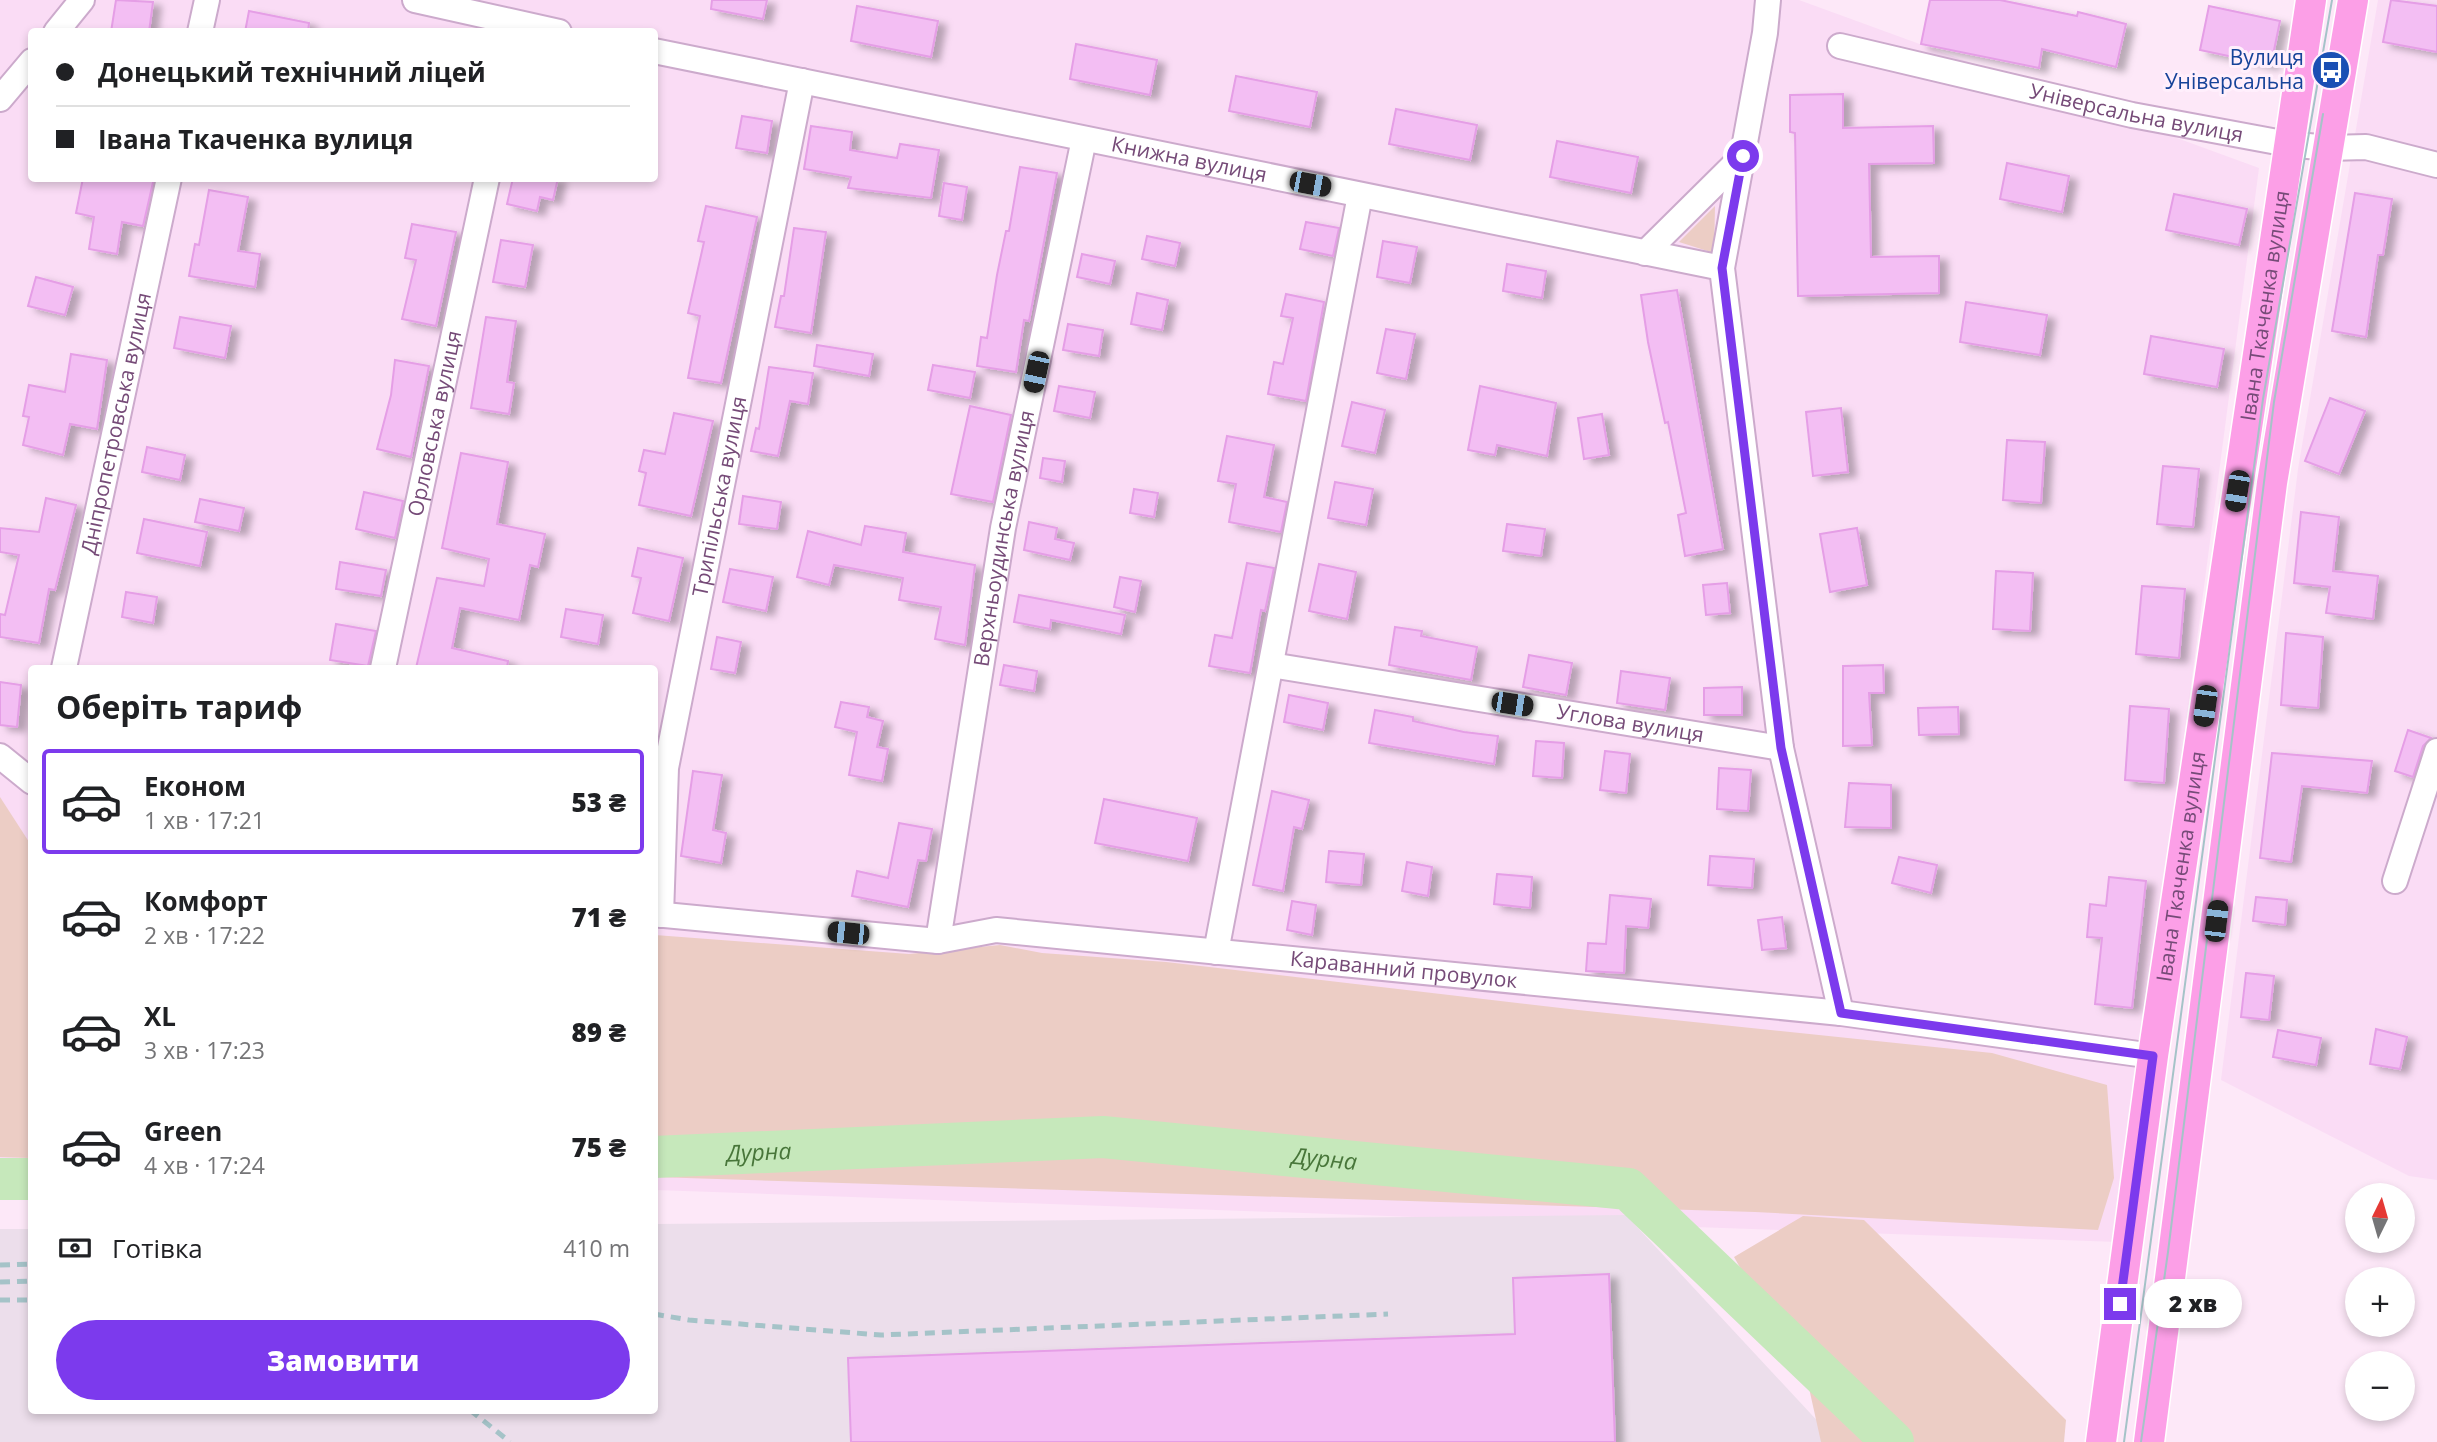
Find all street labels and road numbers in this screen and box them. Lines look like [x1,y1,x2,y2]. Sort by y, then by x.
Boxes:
street label: Універсальна вулиця [2027,76,2246,148]
street label: Книжна вулиця [1109,129,1270,188]
street label: Івана Ткаченка вулиця [2233,189,2295,423]
street label: Дніпропетровська вулиця [74,290,157,557]
street label: Орловська вулиця [401,328,467,519]
street label: Трипільська вулиця [685,393,752,599]
street label: Верхньоудинська вулиця [966,408,1040,668]
street label: Углова вулиця [1555,697,1706,748]
street label: Івана Ткаченка вулиця [2149,749,2211,984]
street label: Караванний провулок [1289,944,1519,994]

